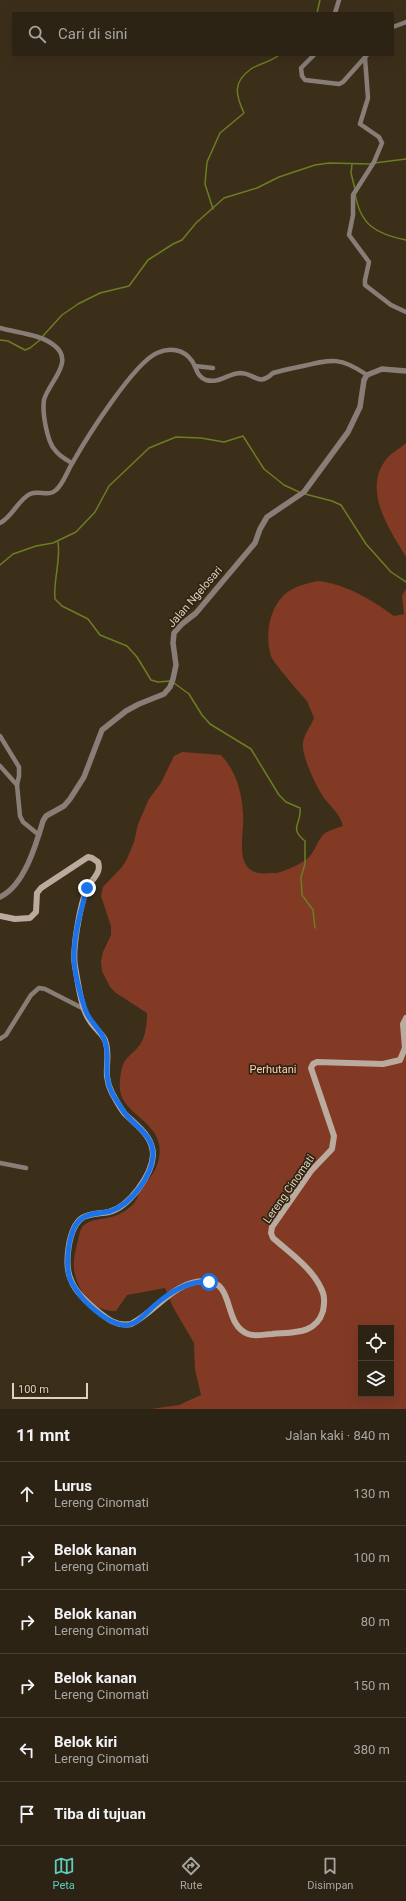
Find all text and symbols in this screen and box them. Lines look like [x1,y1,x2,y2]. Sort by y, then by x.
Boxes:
search box [12,12,394,56]
icon: search [26,23,48,45]
text: Cari di sini [58,25,128,43]
street label: Jalan Ngelosari [165,564,225,630]
route end [78,879,96,897]
park label: Perhutani [250,1063,296,1076]
street label: Lereng Cinomati [261,1152,317,1226]
route start [200,1273,218,1291]
map controls [358,1325,394,1397]
button: locate [358,1325,394,1361]
button: layers [358,1361,394,1397]
scale bar [12,1381,88,1400]
text: 100 m [18,1383,49,1396]
text: 11 mnt [16,1425,70,1445]
text: Jalan kaki · 840 m [285,1428,390,1443]
text: Lurus [54,1477,92,1495]
icon: ahead [16,1483,38,1505]
text: 130 m [353,1486,390,1501]
text: Lereng Cinomati [54,1495,149,1510]
text: Belok kanan [54,1541,137,1559]
icon: right [16,1547,38,1569]
text: 100 m [353,1550,390,1565]
text: Lereng Cinomati [54,1559,149,1574]
text: Belok kanan [54,1605,137,1623]
icon: right [16,1611,38,1633]
text: 80 m [361,1614,390,1629]
text: Lereng Cinomati [54,1623,149,1638]
text: Belok kanan [54,1669,137,1687]
icon: right [16,1675,38,1697]
text: 150 m [353,1678,390,1693]
text: Lereng Cinomati [54,1687,149,1702]
text: Belok kiri [54,1733,117,1751]
icon: left [16,1739,38,1761]
text: 380 m [353,1742,390,1757]
text: Lereng Cinomati [54,1751,149,1766]
icon: arrive [16,1803,38,1825]
text: Tiba di tujuan [54,1805,146,1823]
tab: Peta [53,1855,75,1892]
tab: Rute [180,1855,202,1892]
tab: Disimpan [307,1855,353,1892]

